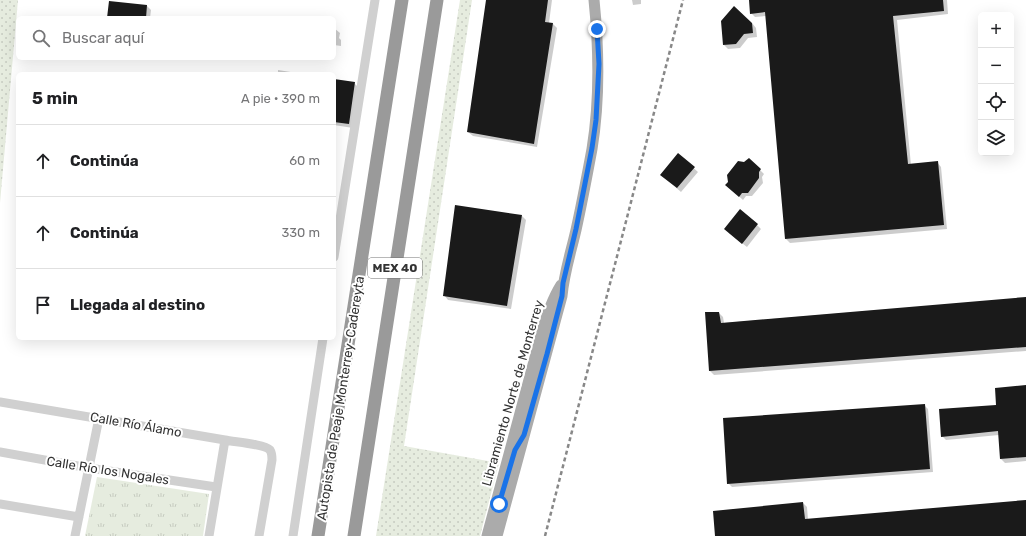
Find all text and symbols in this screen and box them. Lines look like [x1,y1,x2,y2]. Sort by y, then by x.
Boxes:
map controls [978,12,1014,156]
button: + [978,12,1014,48]
search box [16,16,336,60]
route end [588,20,606,38]
icon: search [30,27,52,49]
text: Buscar aquí [62,29,144,47]
button: − [978,48,1014,84]
button: locate [978,84,1014,120]
text: 5 min [32,88,78,108]
text: A pie · 390 m [241,91,320,106]
button: layers [978,120,1014,156]
icon: ahead [32,150,54,172]
text: Continúa [70,152,139,170]
text: 60 m [289,153,320,168]
icon: ahead [32,222,54,244]
text: Continúa [70,224,139,242]
text: 330 m [281,225,320,240]
road number: MEX 40 [368,258,422,278]
street label: Autopista de Peaje Monterrey-Cadereyta [314,275,367,521]
icon: arrive [32,294,54,316]
text: Llegada al destino [70,296,205,314]
street label: Libramiento Norte de Monterrey [479,298,546,488]
street label: Calle Río Álamo [89,409,183,440]
street label: Calle Río los Nogales [45,453,171,489]
route start [490,495,508,513]

